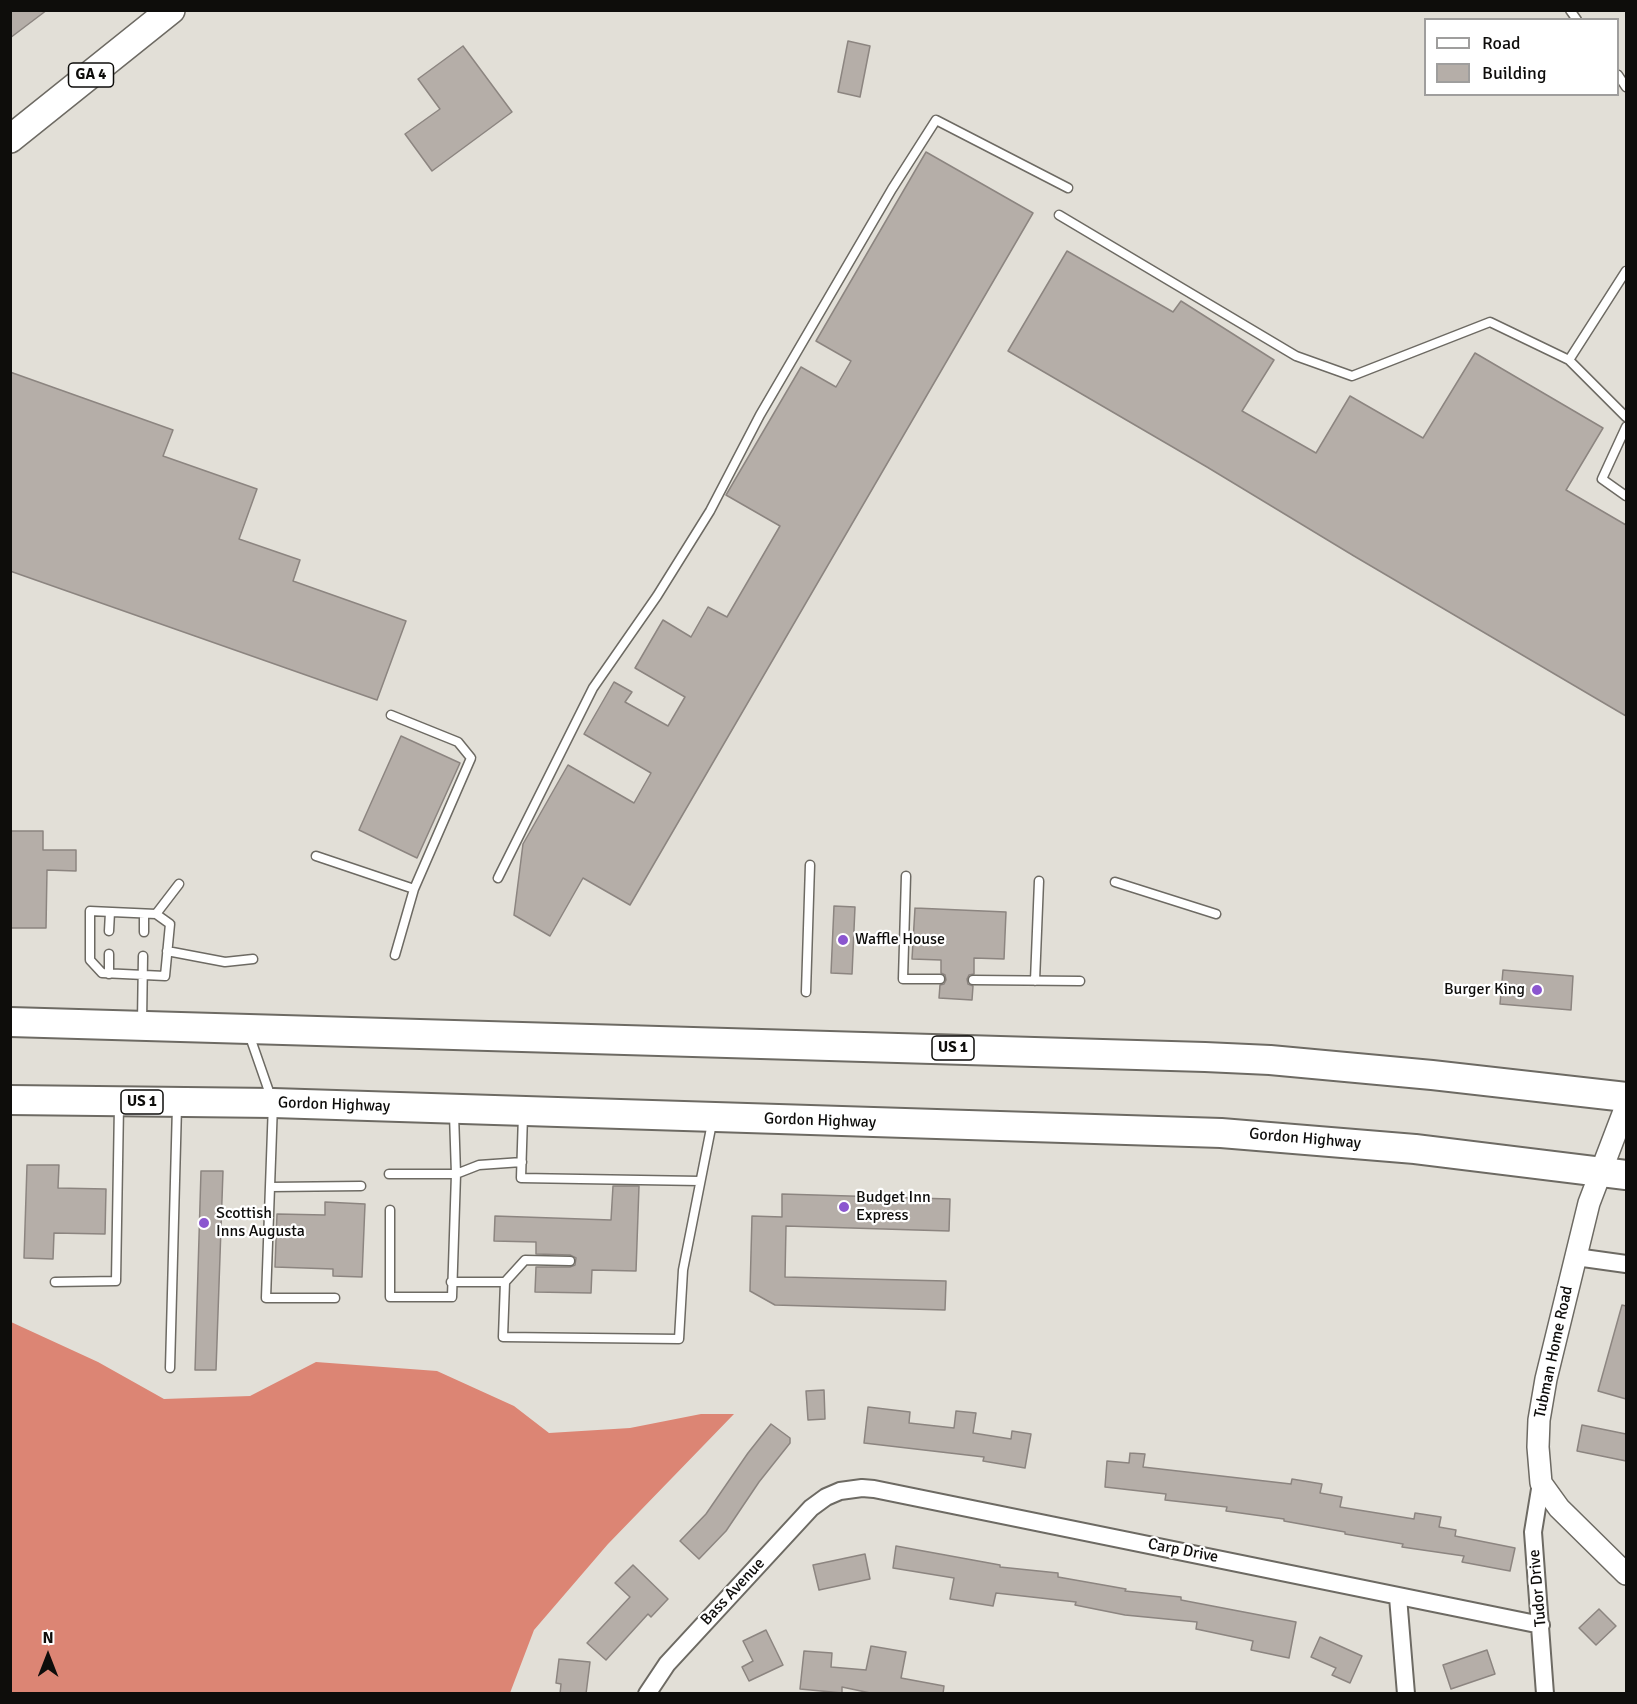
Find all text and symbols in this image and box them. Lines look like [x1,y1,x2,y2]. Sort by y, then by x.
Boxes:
legend [1424,18,1619,96]
text: Road [1482,32,1521,54]
text: Building [1482,62,1546,84]
road number: GA 4 [68,63,113,87]
place label: Waffle House [855,930,945,950]
marker: Waffle House [836,933,850,947]
place label: Burger King [1444,980,1525,1000]
marker: Burger King [1530,983,1544,997]
road number: US 1 [932,1036,974,1060]
road number: US 1 [121,1090,163,1114]
street label: Gordon Highway [278,1093,390,1117]
street label: Gordon Highway [764,1109,876,1133]
street label: Gordon Highway [1248,1125,1362,1153]
place label: Budget Inn Express [856,1188,931,1226]
marker: Budget Inn Express [837,1200,851,1214]
place label: Scottish Inns Augusta [216,1204,305,1242]
marker: Scottish Inns Augusta [197,1216,211,1230]
street label: Tubman Home Road [1531,1284,1577,1420]
street label: Carp Drive [1146,1535,1220,1567]
street label: Tudor Drive [1525,1549,1551,1627]
street label: Bass Avenue [697,1554,769,1630]
north arrow [18,1626,78,1686]
text: N [42,1628,54,1648]

